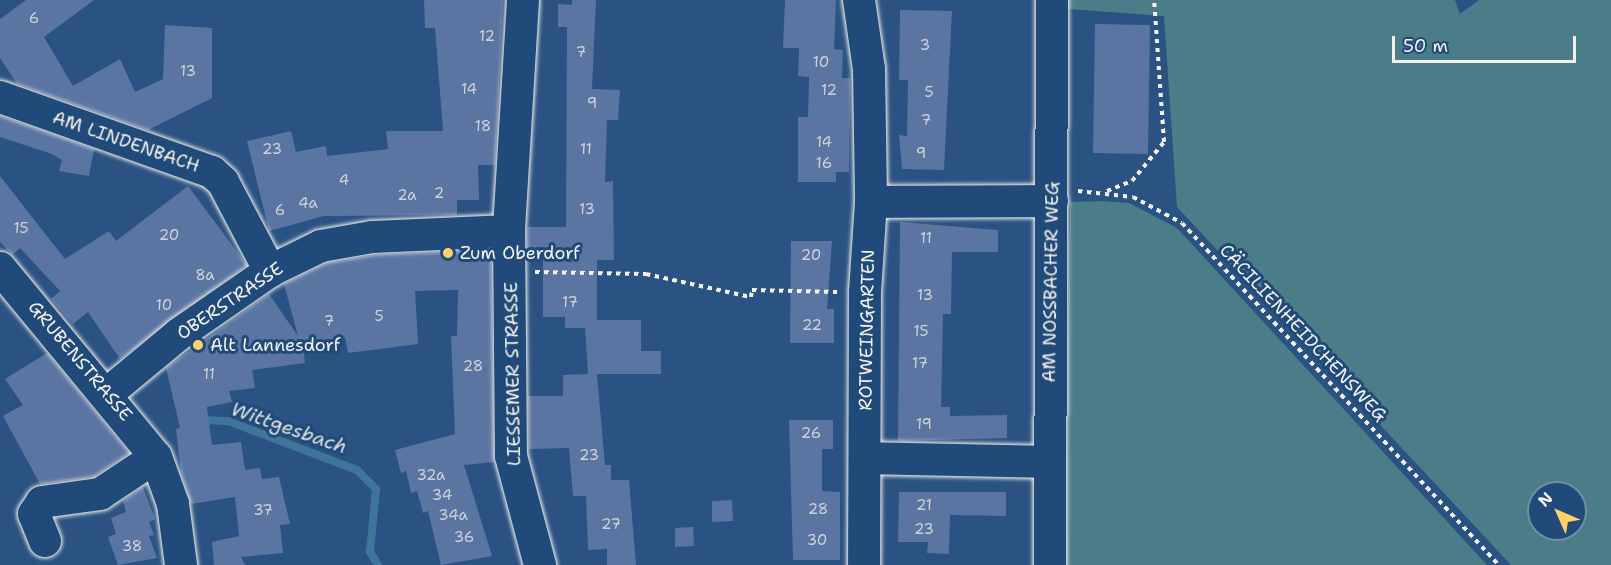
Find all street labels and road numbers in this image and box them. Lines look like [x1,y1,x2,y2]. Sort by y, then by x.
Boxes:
street label: AM LINDENBACH [50,107,202,177]
street label: AM NOSSBACHER WEG [1038,181,1064,383]
street label: CÄCILIENHEIDCHENSWEG [1215,240,1391,426]
street label: ROTWEINGARTEN [855,249,879,411]
street label: OBERSTRASSE [173,257,287,345]
street label: LIESSEMER STRASSE [501,282,525,466]
street label: GRUBENSTRASSE [23,297,137,425]

